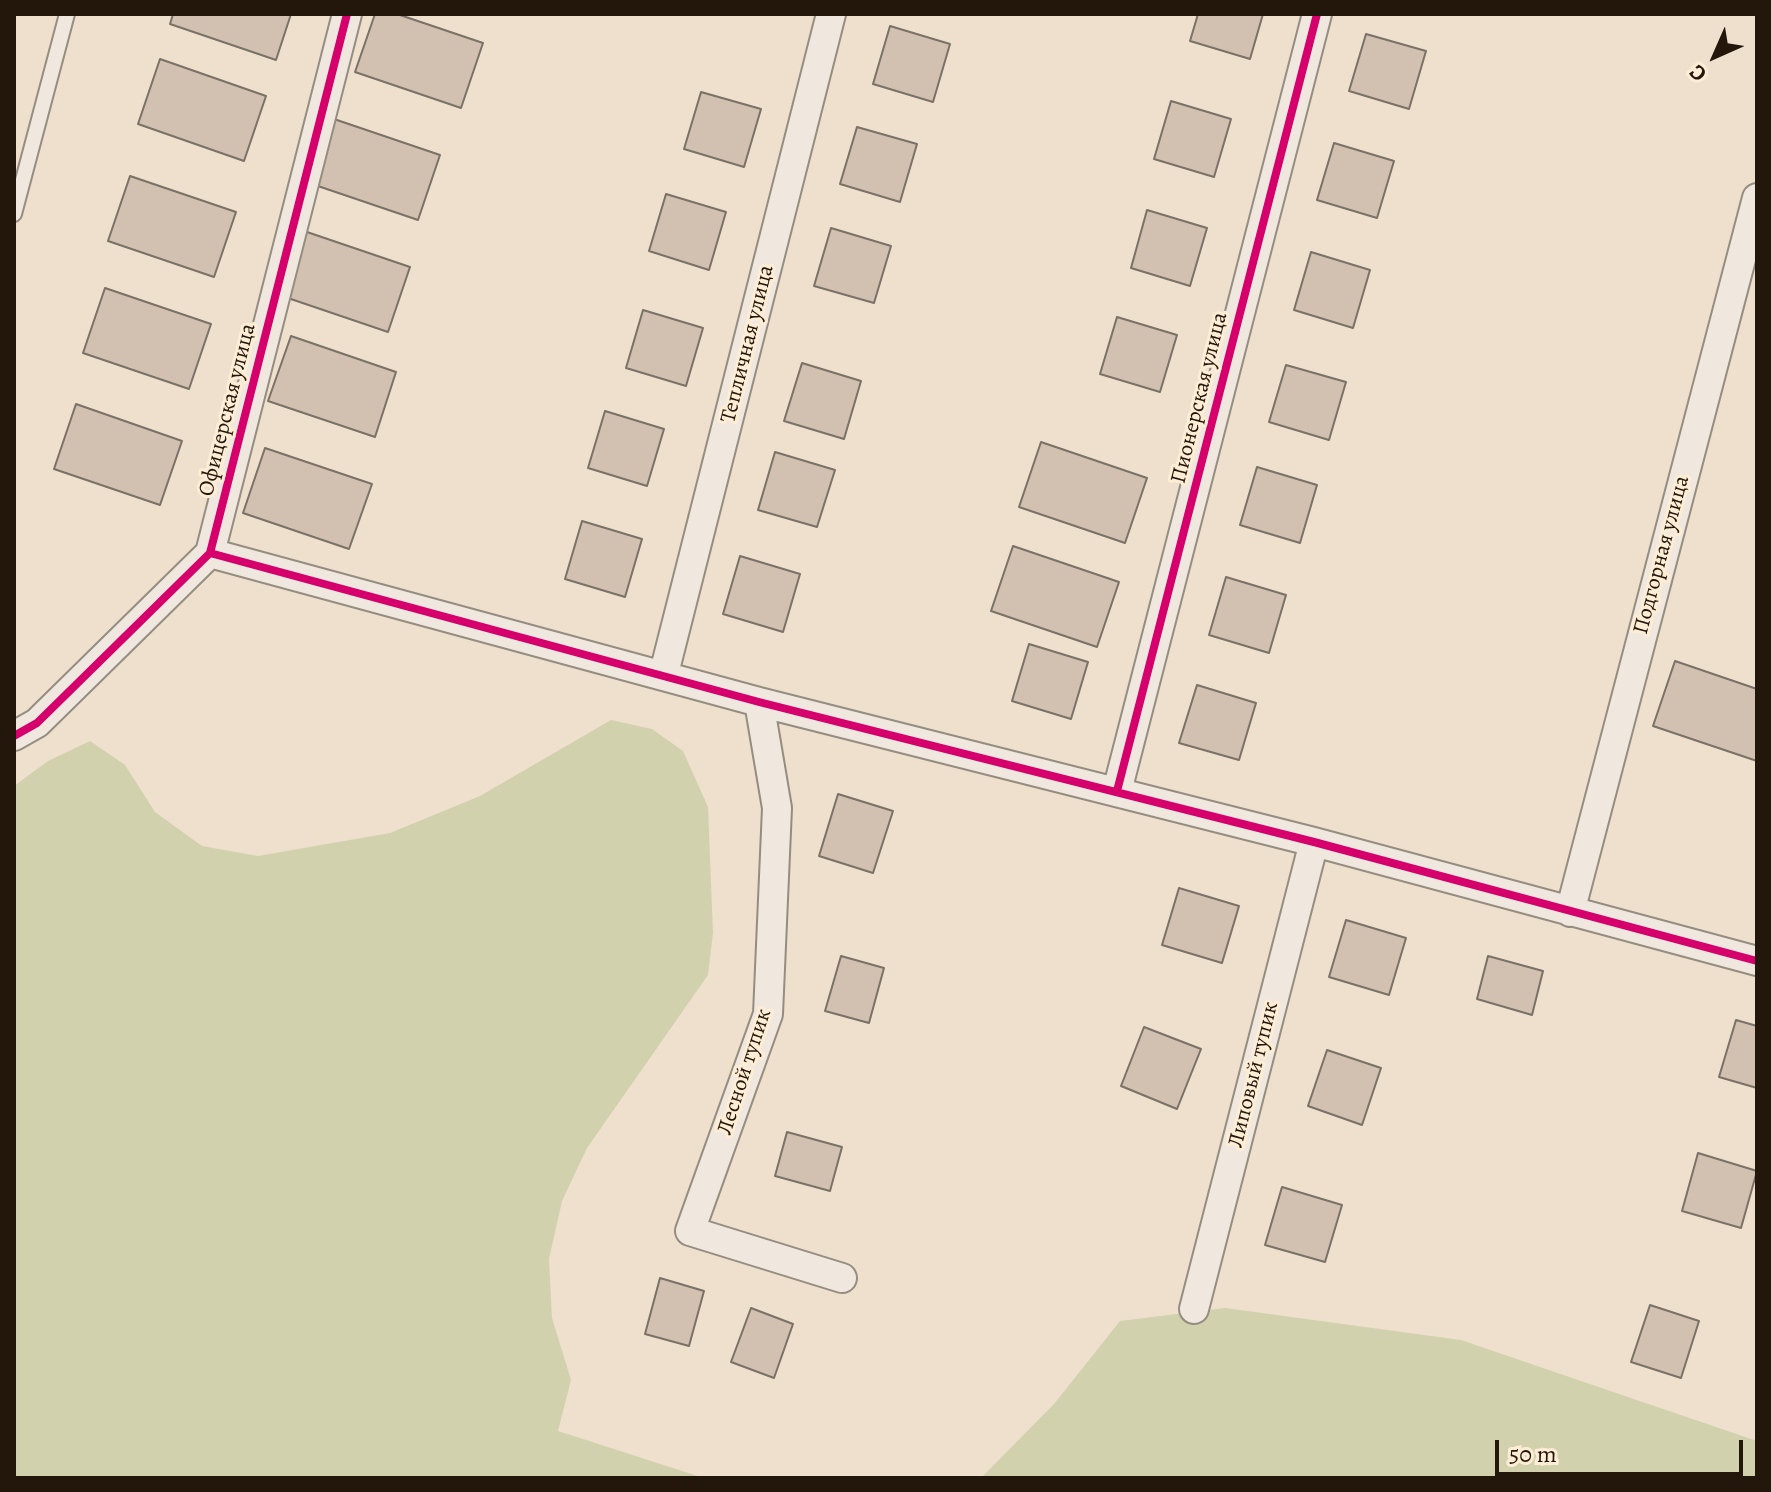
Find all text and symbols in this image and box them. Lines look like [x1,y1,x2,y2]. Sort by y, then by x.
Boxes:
north arrow [1675,16,1755,96]
text: С [1683,58,1713,88]
street label: Тепличная улица [716,262,780,426]
street label: Пионерская улица [1166,310,1234,486]
street label: Офицерская улица [194,321,262,499]
street label: Подгорная улица [1628,473,1696,637]
street label: Липовый тупик [1223,999,1285,1151]
street label: Лесной тупик [712,1006,778,1138]
scale bar [1499,1424,1747,1474]
text: 50 m [1509,1438,1557,1470]

